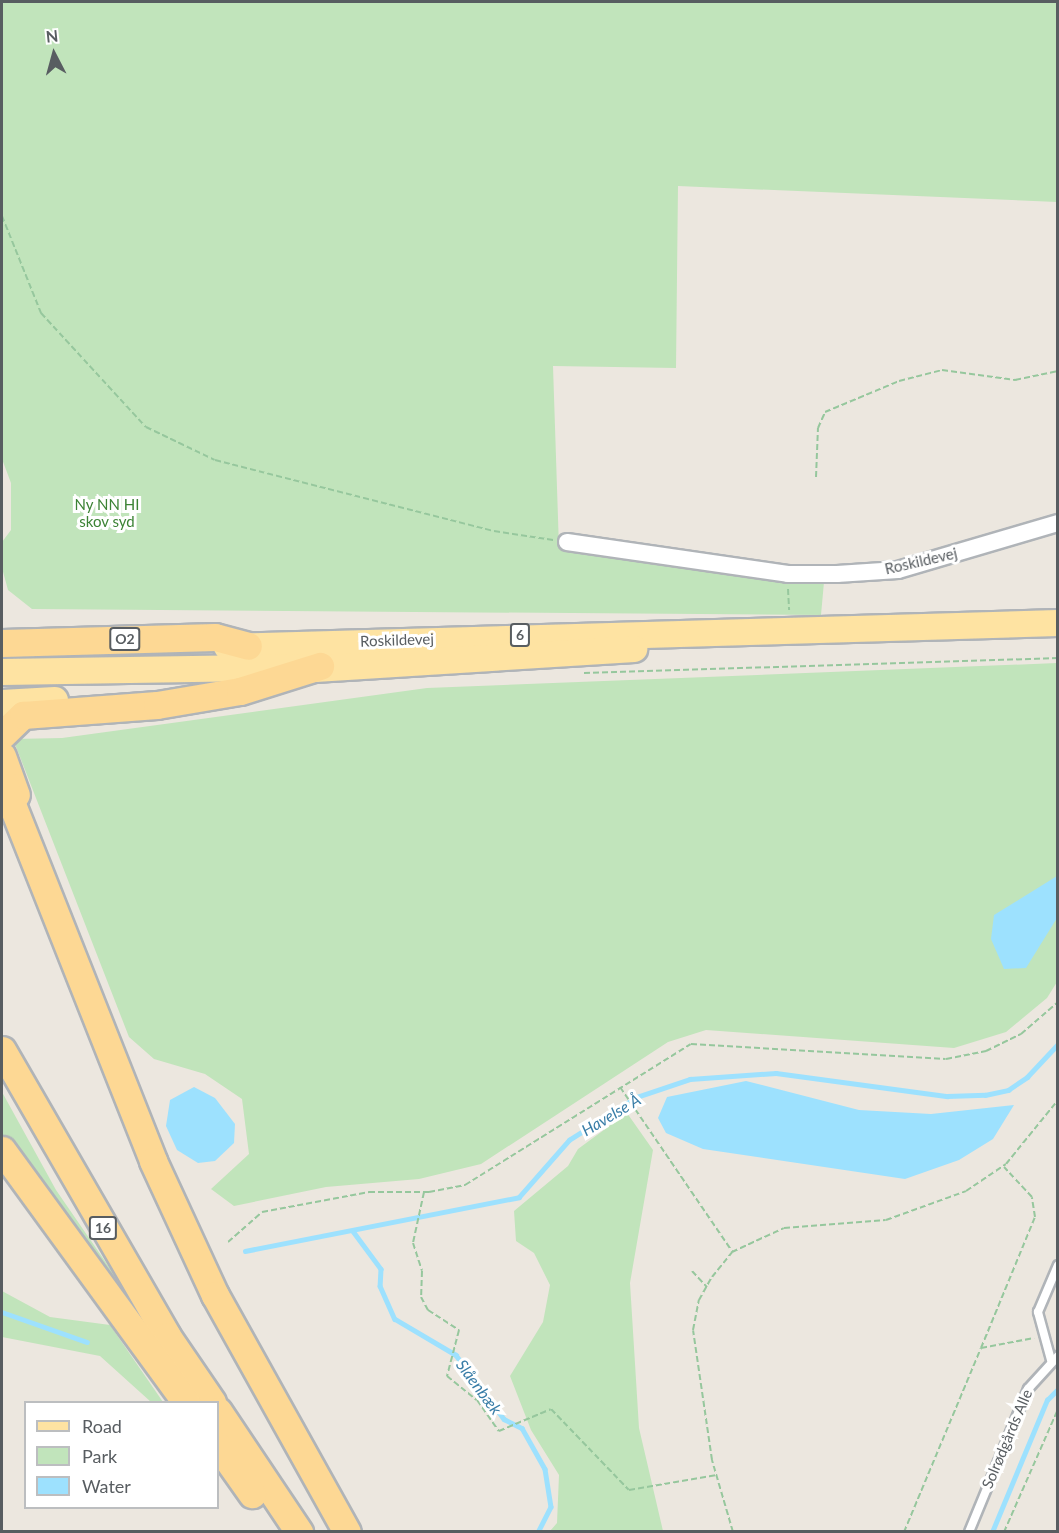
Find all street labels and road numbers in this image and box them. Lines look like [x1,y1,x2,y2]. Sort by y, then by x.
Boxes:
street label: Roskildevej [883,544,959,578]
road number: 6 [510,624,530,646]
road number: O2 [108,628,142,650]
street label: Roskildevej [360,630,434,650]
road number: 16 [88,1217,118,1239]
street label: Solrødgårds Alle [978,1386,1036,1492]

